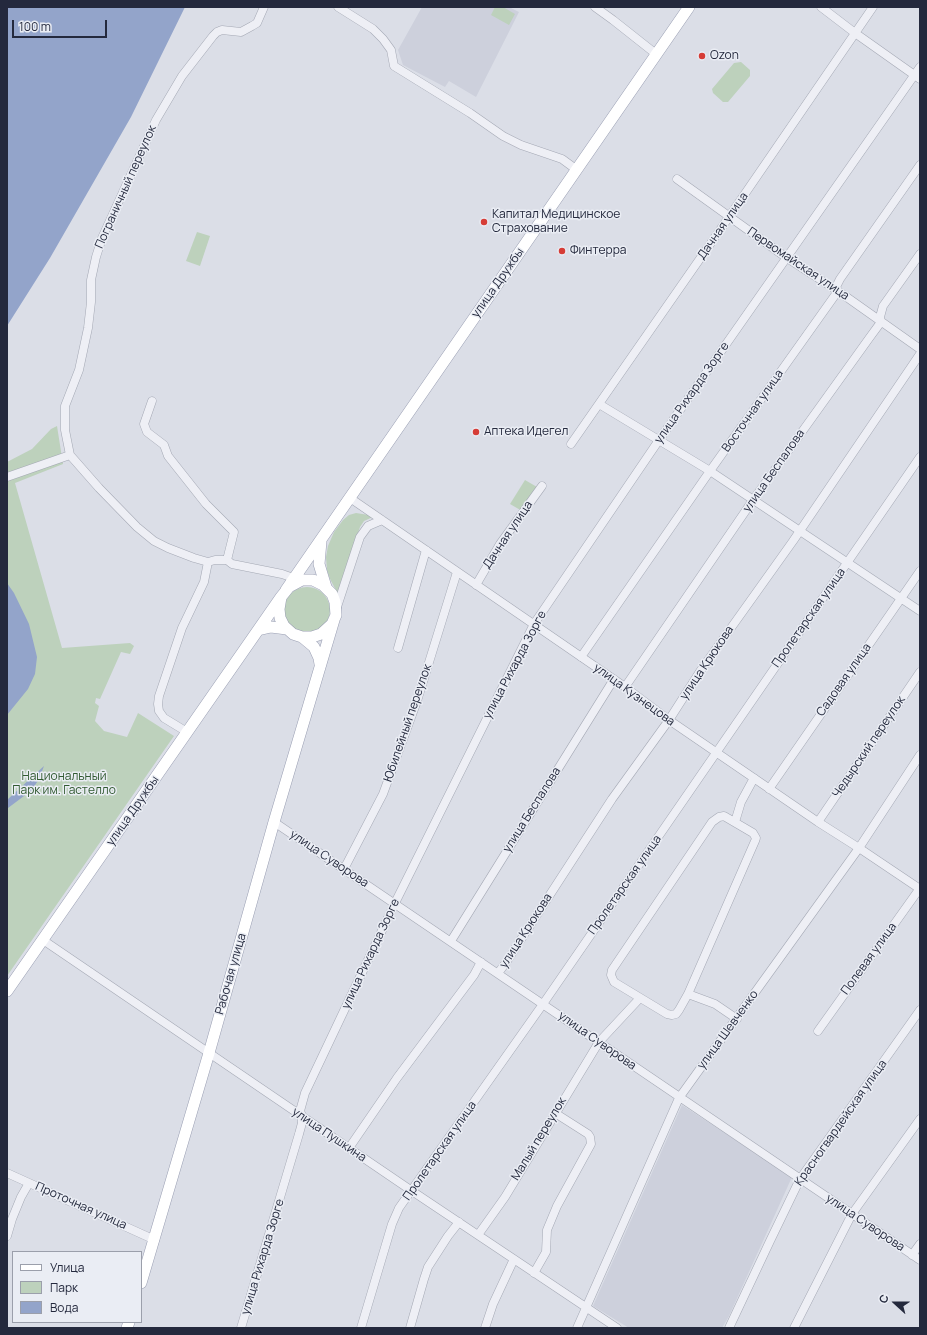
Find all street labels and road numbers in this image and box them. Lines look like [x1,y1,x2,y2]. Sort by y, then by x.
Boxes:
street label: Пограничный переулок [92,123,160,251]
street label: Дачная улица [695,190,751,262]
street label: Первомайская улица [744,225,852,303]
street label: улица Дружбы [469,245,527,321]
street label: улица Рихарда Зорге [652,340,732,446]
street label: Восточная улица [719,367,787,455]
street label: улица Беспалова [740,427,808,515]
street label: Дачная улица [480,498,536,572]
street label: Пролетарская улица [769,565,849,671]
street label: улица Рихарда Зорге [480,608,550,722]
street label: улица Крюкова [677,623,737,703]
street label: Садовая улица [814,641,874,719]
street label: улица Кузнецова [591,661,677,729]
street label: Юбилейный переулок [381,662,435,784]
street label: Чедырский переулок [830,693,908,801]
street label: улица Беспалова [500,765,564,855]
street label: улица Дружбы [104,773,162,849]
street label: улица Суворова [287,827,371,891]
street label: Пролетарская улица [585,832,665,938]
street label: улица Крюкова [497,891,555,971]
street label: улица Рихарда Зорге [339,896,403,1012]
street label: Полевая улица [838,920,900,998]
street label: Рабочая улица [212,932,250,1016]
street label: улица Шевченко [694,988,762,1072]
street label: улица Суворова [555,1009,639,1073]
street label: Красногвардейская улица [792,1057,890,1189]
street label: Малый переулок [508,1095,570,1183]
street label: Пролетарская улица [400,1098,480,1204]
street label: улица Пушкина [289,1105,369,1165]
street label: Проточная улица [33,1179,129,1233]
street label: улица Суворова [823,1191,907,1255]
street label: улица Рихарда Зорге [239,1197,287,1317]

